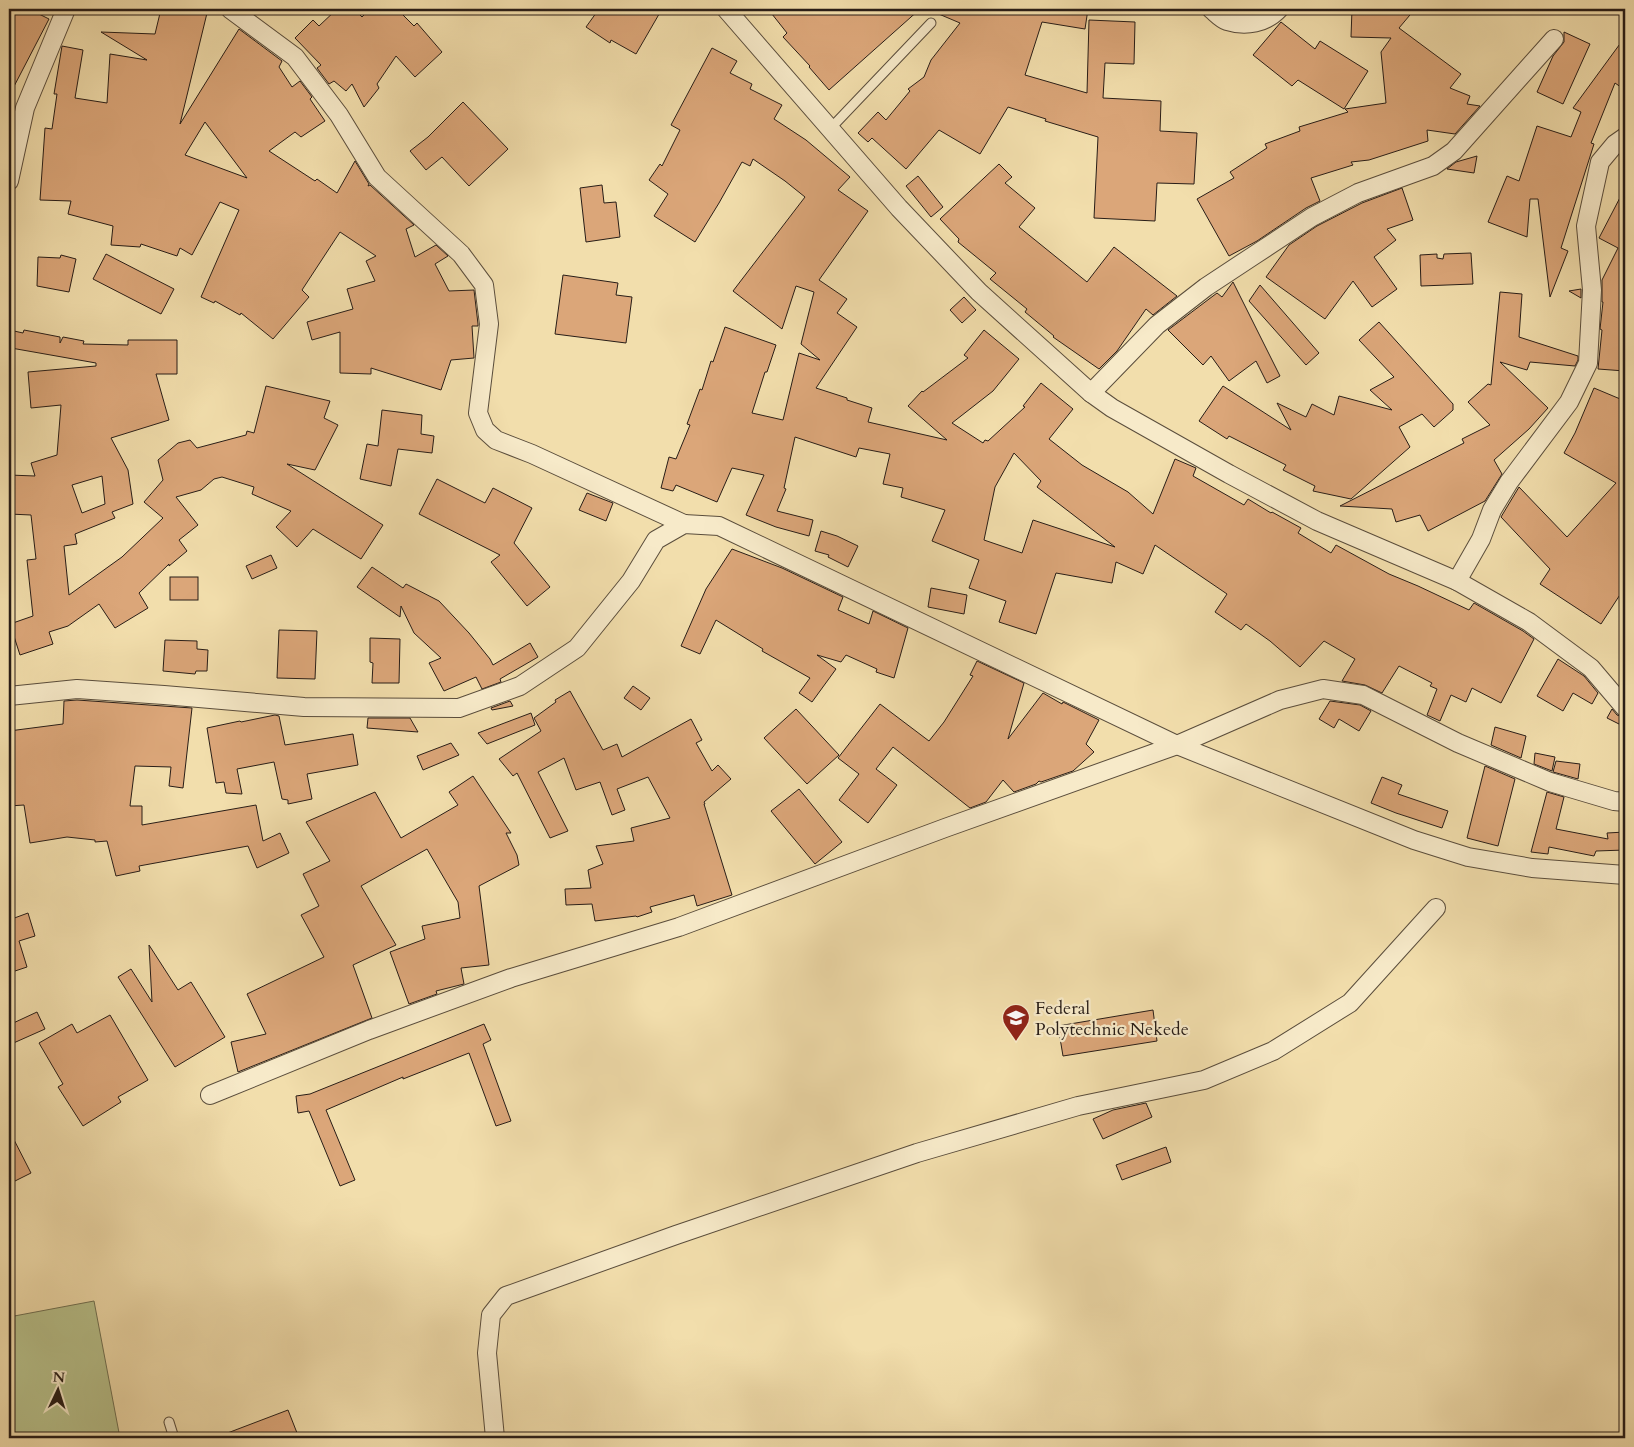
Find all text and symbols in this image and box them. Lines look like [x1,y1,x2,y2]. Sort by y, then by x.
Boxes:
place label: Federal Polytechnic Nekede [1035,996,1189,1042]
school or university icon: Federal Polytechnic Nekede [1001,1003,1031,1042]
north arrow [32,1364,82,1414]
text: N [52,1368,66,1387]

